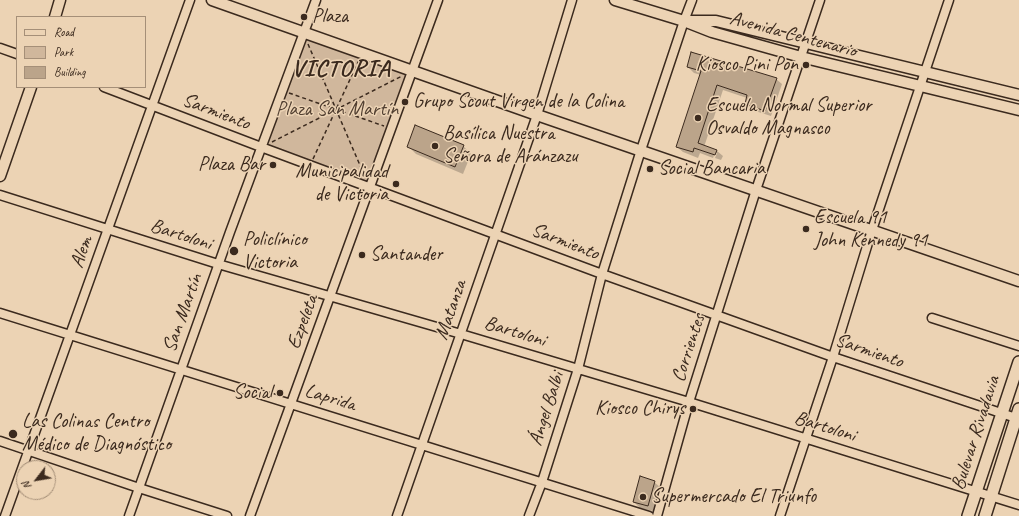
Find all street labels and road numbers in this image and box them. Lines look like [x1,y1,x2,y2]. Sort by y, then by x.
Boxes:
street label: Avenida Centenario [727,7,859,63]
street label: Sarmiento [179,88,253,136]
street label: Bartoloni [147,214,215,256]
street label: Sarmiento [528,218,602,266]
street label: Alem [65,233,99,271]
street label: San Martín [158,270,208,356]
street label: Matanza [430,277,472,343]
street label: Ezpeleta [282,292,324,352]
street label: Bartoloni [481,311,549,353]
street label: Corrientes [667,311,711,385]
street label: Sarmiento [832,328,906,374]
street label: Ángel Balbi [524,369,570,449]
street label: Bulevar Rivadavia [946,373,1006,493]
street label: Laprida [302,379,358,417]
street label: Bartoloni [791,406,859,448]

